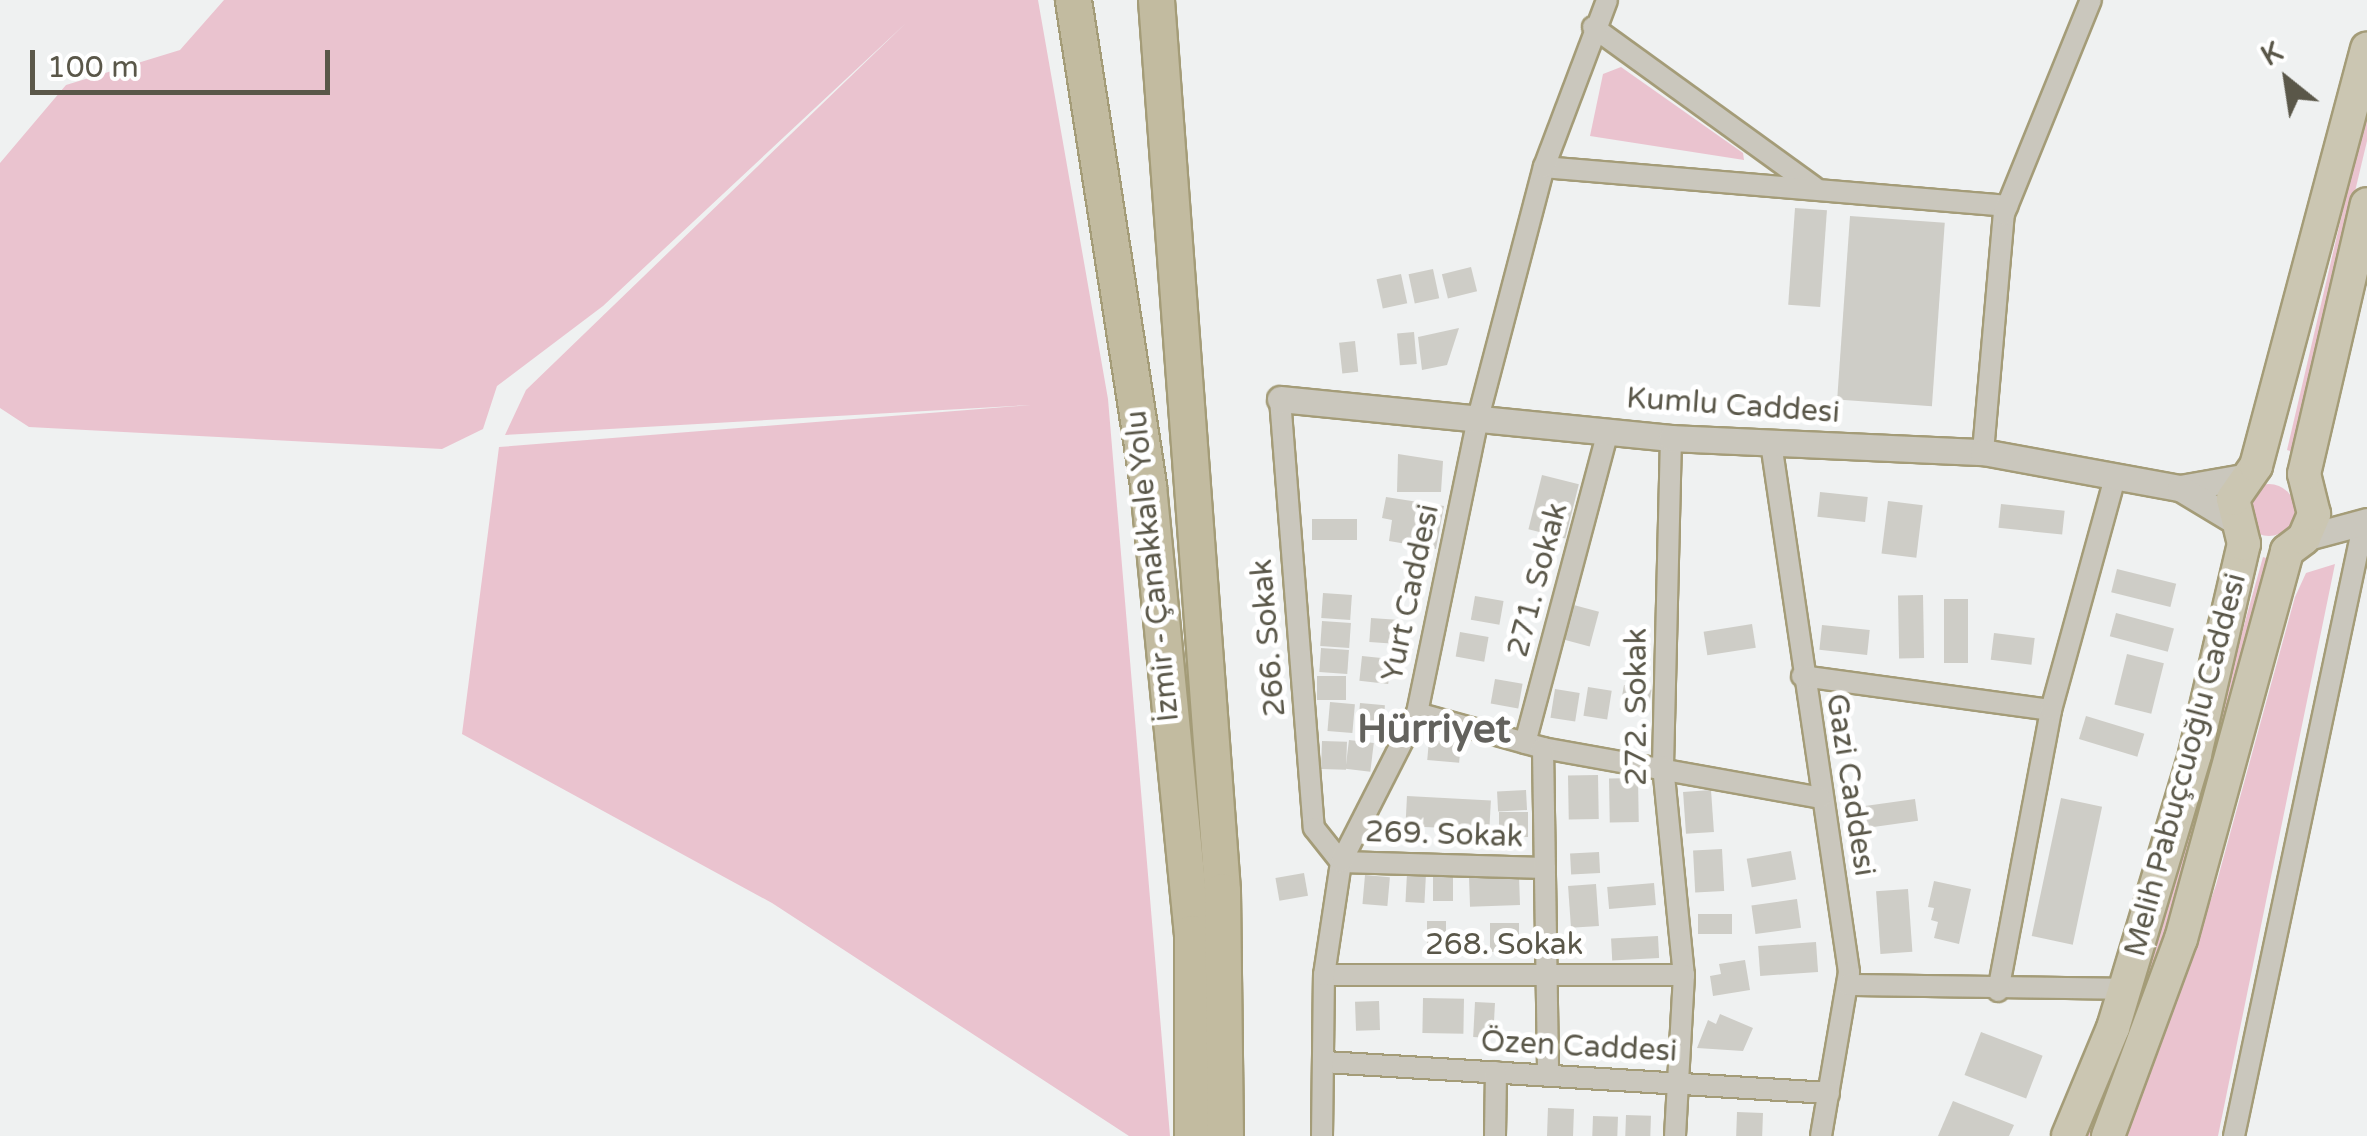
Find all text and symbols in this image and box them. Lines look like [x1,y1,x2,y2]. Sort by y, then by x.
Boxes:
scale bar [35,30,335,92]
north arrow [2237,30,2337,130]
text: K [2255,35,2289,73]
text: 100 m [47,49,139,86]
street label: Kumlu Caddesi [1625,381,1841,431]
street label: İzmir - Çanakkale Yolu [1119,408,1187,724]
street label: 271. Sokak [1500,499,1576,661]
street label: Yurt Caddesi [1375,501,1447,685]
street label: 266. Sokak [1244,558,1294,718]
street label: Melih Pabuçcuoğlu Caddesi [2117,569,2255,961]
street label: 272. Sokak [1619,628,1655,786]
street label: Gazi Caddesi [1818,691,1882,879]
district label: Hürriyet [1357,705,1511,753]
street label: 269. Sokak [1364,814,1524,856]
street label: 268. Sokak [1425,927,1583,963]
street label: Özen Caddesi [1480,1024,1678,1070]

